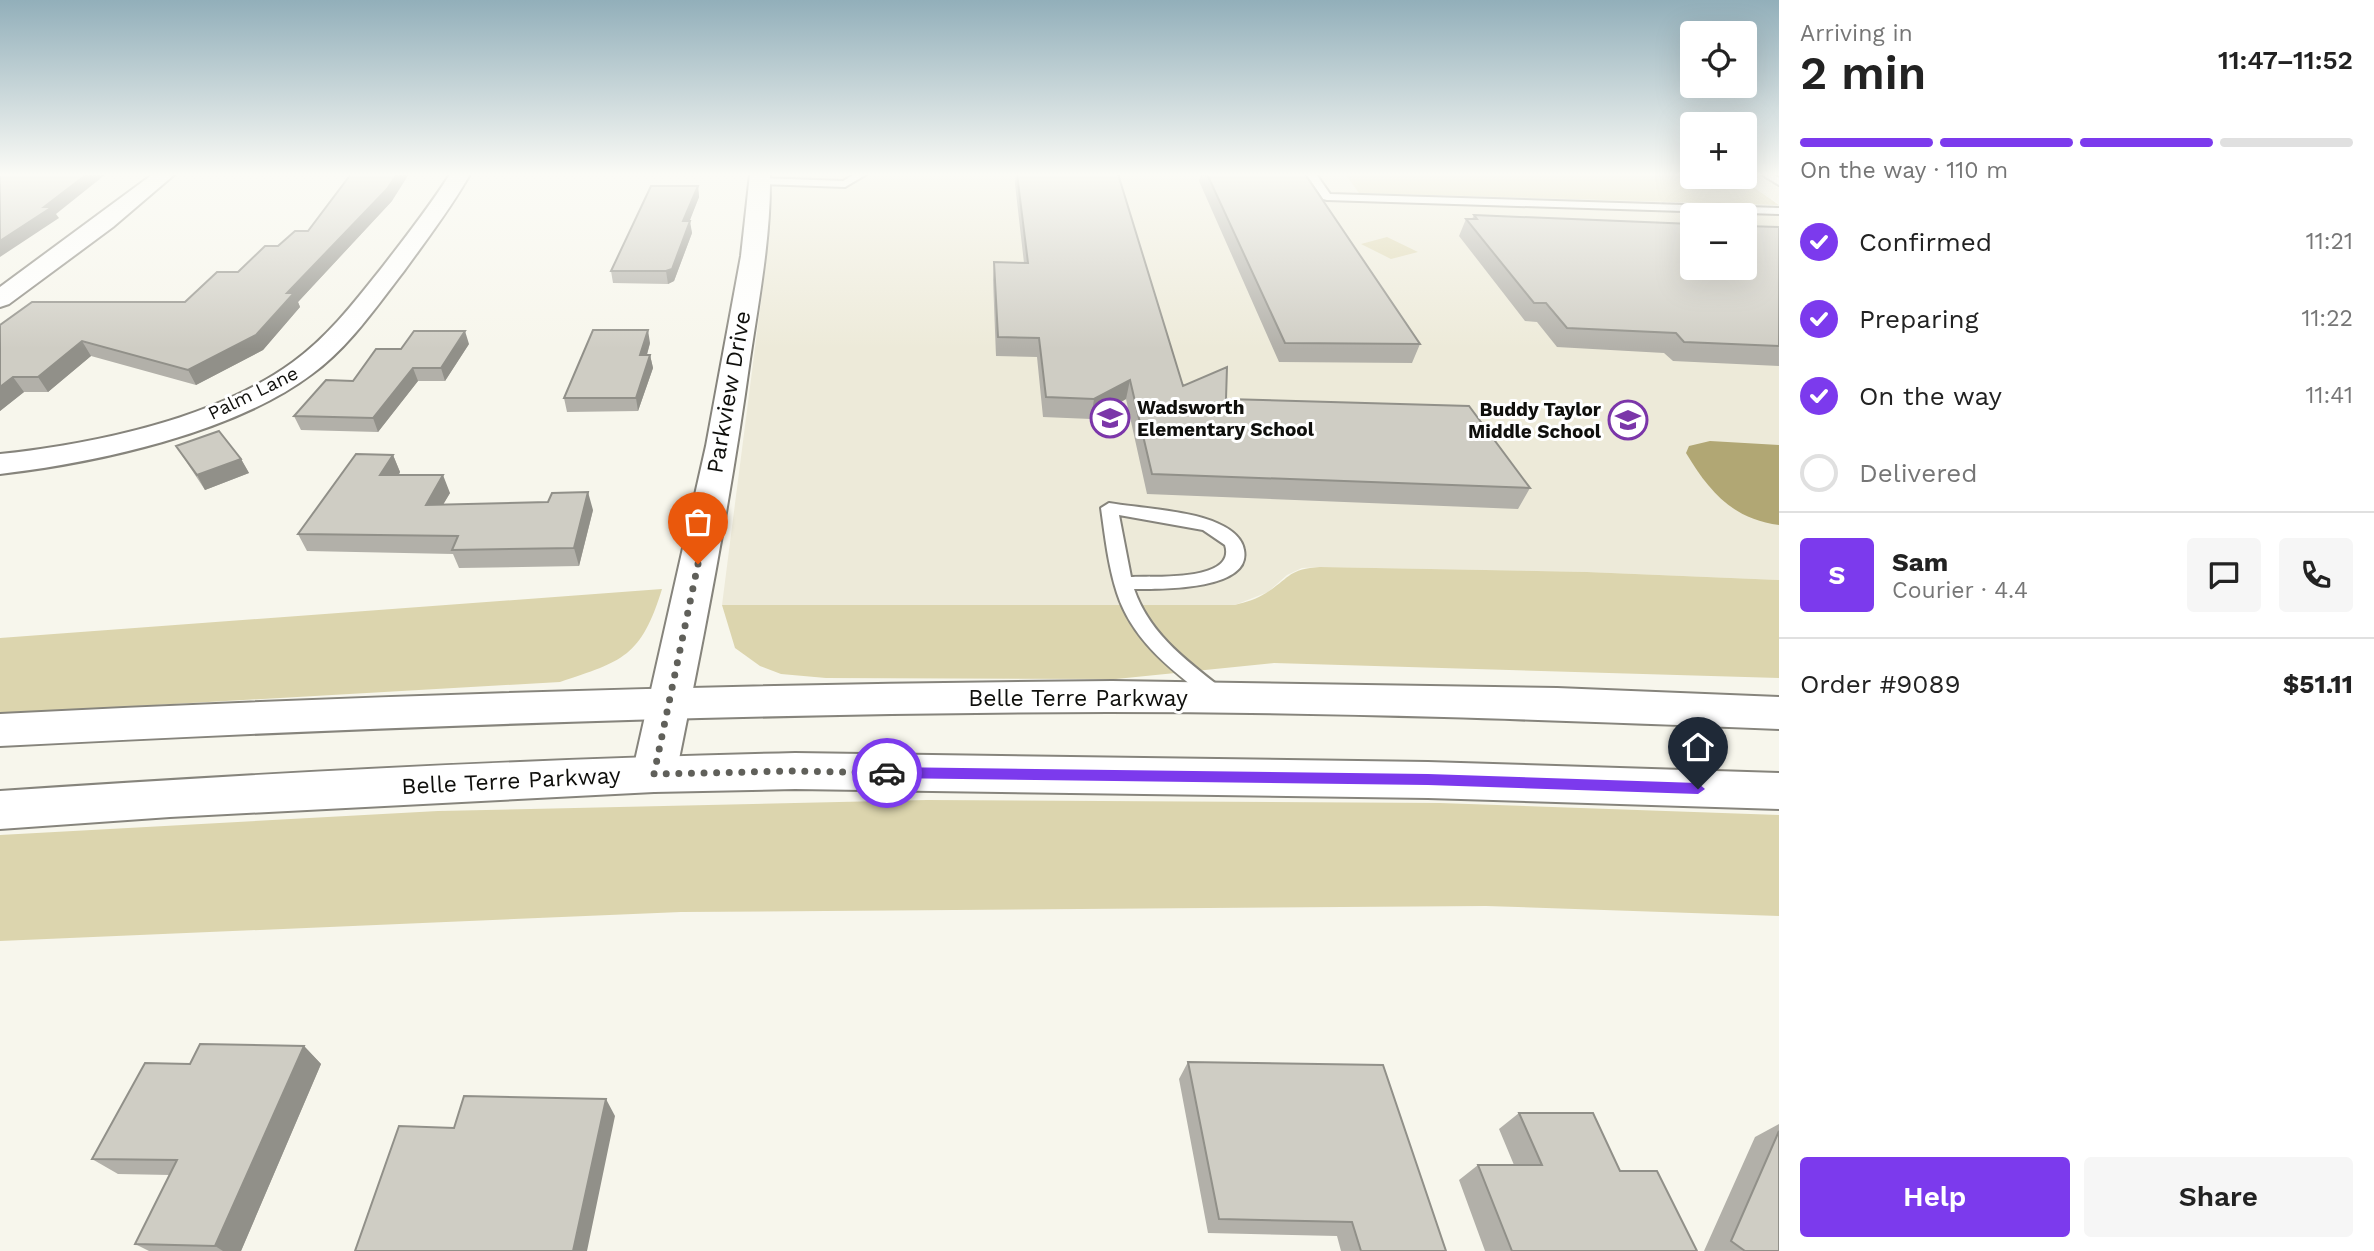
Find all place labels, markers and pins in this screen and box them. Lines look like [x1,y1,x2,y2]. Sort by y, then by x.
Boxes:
place label: Wadsworth Elementary School [1137,396,1315,441]
school or university icon: Wadsworth Elementary School [1089,397,1131,439]
place label: Buddy Taylor Middle School [1468,398,1602,443]
school or university icon: Buddy Taylor Middle School [1607,399,1649,441]
pin [668,492,728,564]
pin [1668,717,1728,789]

